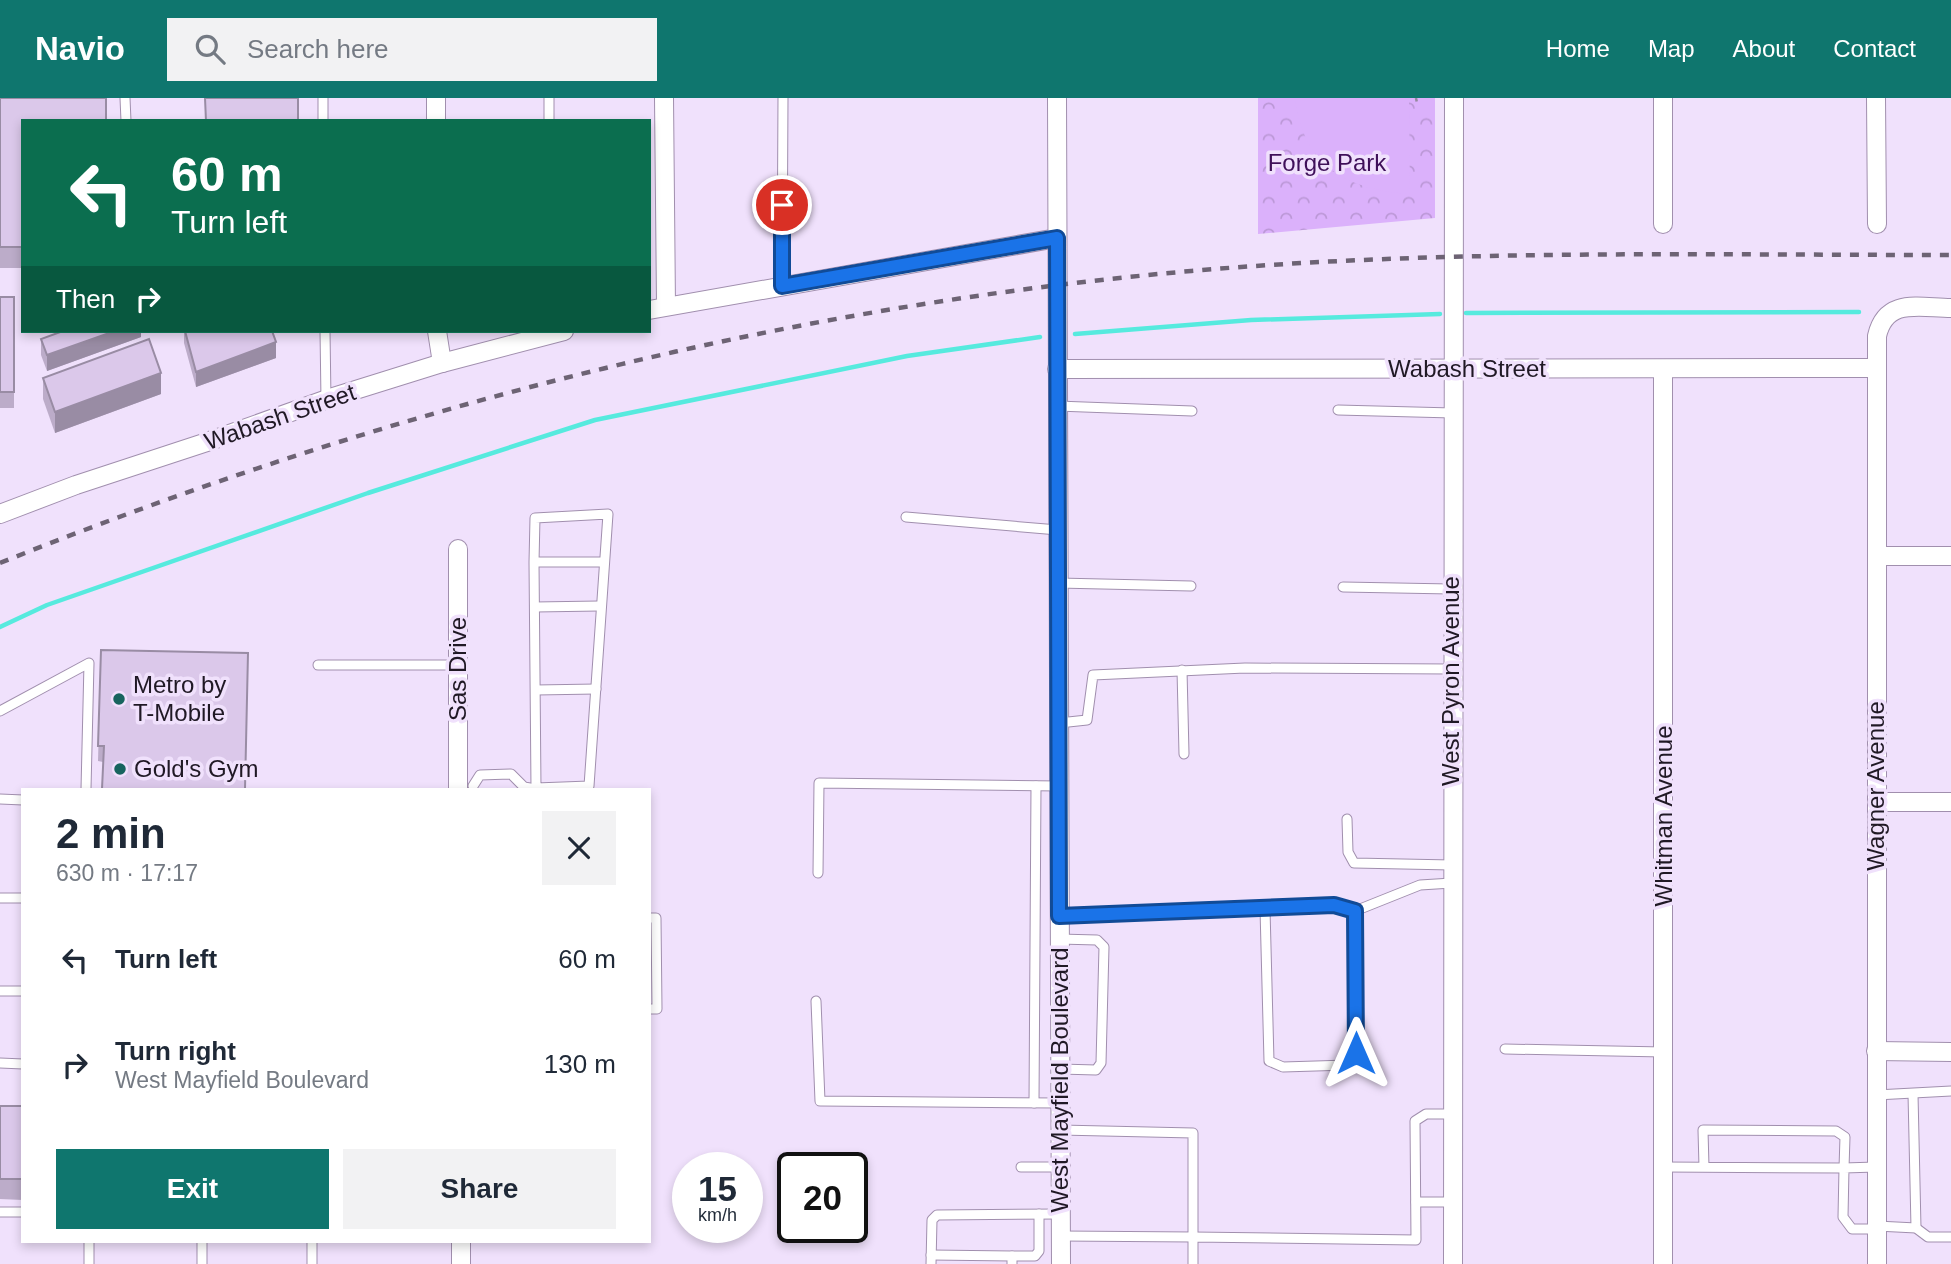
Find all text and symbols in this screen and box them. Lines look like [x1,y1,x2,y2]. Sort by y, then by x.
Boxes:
search box [167,18,657,81]
text: Navio [35,30,125,67]
icon: search [191,30,229,68]
text: Search here [247,34,389,64]
text: Home [1546,35,1610,62]
text: Map [1648,35,1695,62]
text: About [1733,35,1795,62]
text: Contact [1833,35,1916,62]
icon: left [56,147,147,238]
text: 60 m [171,147,283,201]
park label: Forge Park [1268,149,1387,176]
pin [752,175,812,235]
icon: arrive [763,186,801,224]
text: Turn left [171,204,287,240]
icon: right [129,280,167,318]
text: Then [56,284,115,314]
street label: Wabash Street [1388,355,1546,382]
street label: Wabash Street [201,378,359,455]
street label: West Pyron Avenue [1437,576,1464,786]
street label: Sas Drive [444,617,471,721]
place label: Metro by T-Mobile [133,671,226,726]
marker: Metro by T-Mobile [111,691,127,707]
street label: Wagner Avenue [1862,701,1889,871]
street label: Whitman Avenue [1650,726,1677,907]
place label: Gold's Gym [134,755,259,782]
marker: Gold's Gym [112,761,128,777]
text: 2 min [56,810,166,857]
button: close [542,811,616,885]
text: 630 m · 17:17 [56,860,198,886]
icon: left [56,941,94,979]
text: Turn left [115,944,217,974]
text: 60 m [558,944,616,974]
street label: West Mayfield Boulevard [1046,947,1073,1213]
position arrow [1319,1016,1393,1090]
text: Turn right [115,1036,236,1066]
icon: right [56,1046,94,1084]
text: 130 m [544,1049,616,1079]
text: West Mayfield Boulevard [115,1067,369,1093]
button: Exit [56,1149,329,1229]
button: Share [343,1149,616,1229]
speed limit sign: 20 [777,1152,868,1243]
text: 15 [698,1169,737,1208]
text: km/h [698,1205,737,1225]

